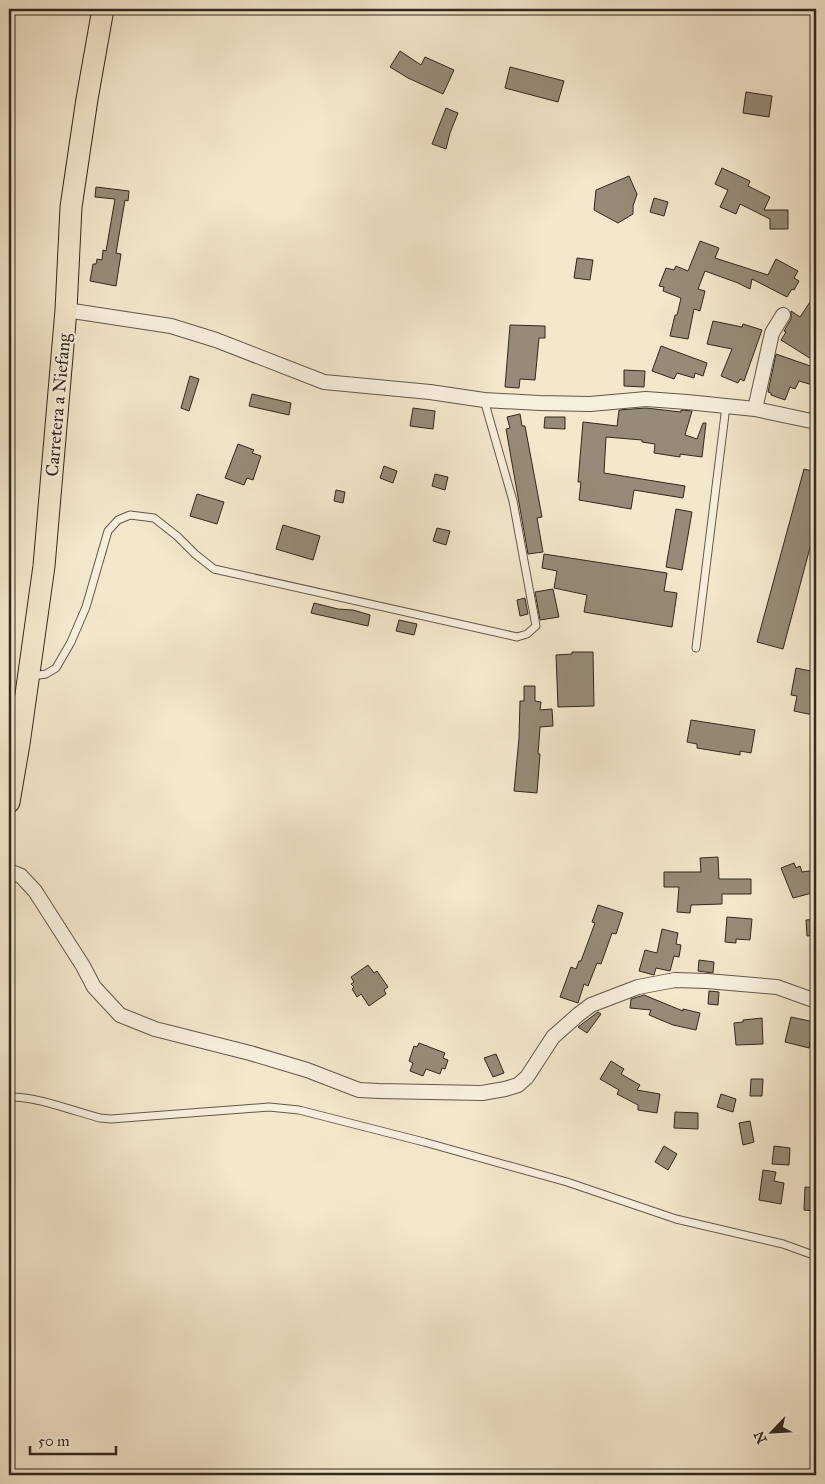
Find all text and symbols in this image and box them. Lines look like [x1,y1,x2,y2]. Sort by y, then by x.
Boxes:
street label: Carretera a Niefang [41,332,76,478]
north arrow [748,1406,798,1456]
scale bar [30,1424,116,1456]
text: N [750,1428,771,1446]
text: 50 m [38,1432,70,1450]

